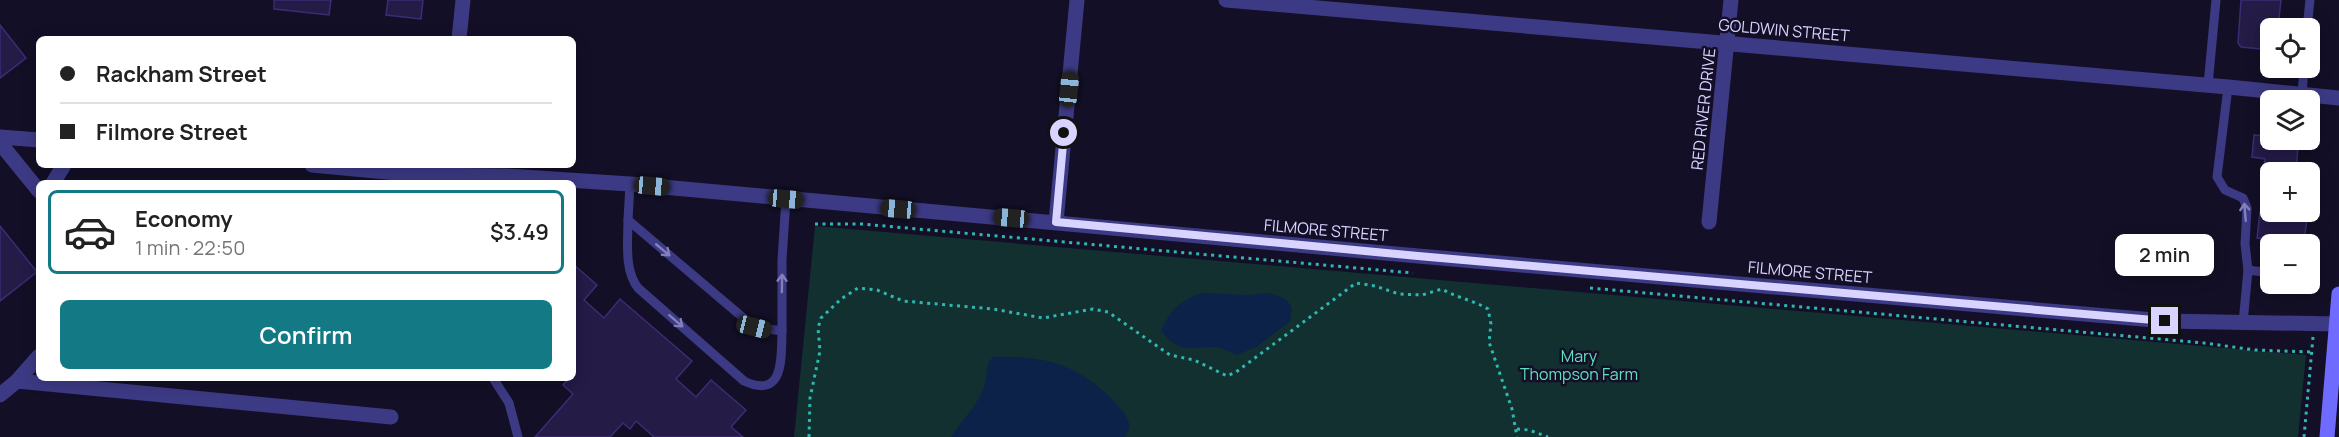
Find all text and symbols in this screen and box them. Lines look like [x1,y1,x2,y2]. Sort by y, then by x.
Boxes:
street label: GOLDWIN STREET [1718,13,1851,47]
map controls [2260,18,2320,294]
button: locate [2260,18,2320,78]
street label: RED RIVER DRIVE [1686,47,1720,171]
text: Rackham Street [96,59,267,89]
car [1058,70,1080,108]
button: layers [2260,90,2320,150]
text: Filmore Street [96,117,248,147]
route start [1050,119,1077,146]
button: + [2260,162,2320,222]
car [633,175,671,197]
car [767,188,805,210]
car [879,198,917,220]
one-way arrow [2239,203,2250,222]
text: Economy [135,204,233,234]
icon: car [63,205,117,259]
car [992,207,1030,229]
street label: FILMORE STREET [1263,214,1390,246]
text: $3.49 [490,217,549,247]
text: 1 min · 22:50 [135,234,245,261]
callout: 2 min [2116,234,2214,276]
button: − [2260,234,2320,294]
text: 2 min [2139,241,2190,268]
one-way arrow [655,243,671,256]
street label: FILMORE STREET [1747,256,1874,288]
one-way arrow [776,274,788,294]
button: Confirm [60,300,552,369]
route end [2151,307,2178,334]
one-way arrow [668,314,683,328]
car [734,314,774,340]
park label: Mary Thompson Farm [1520,345,1638,385]

